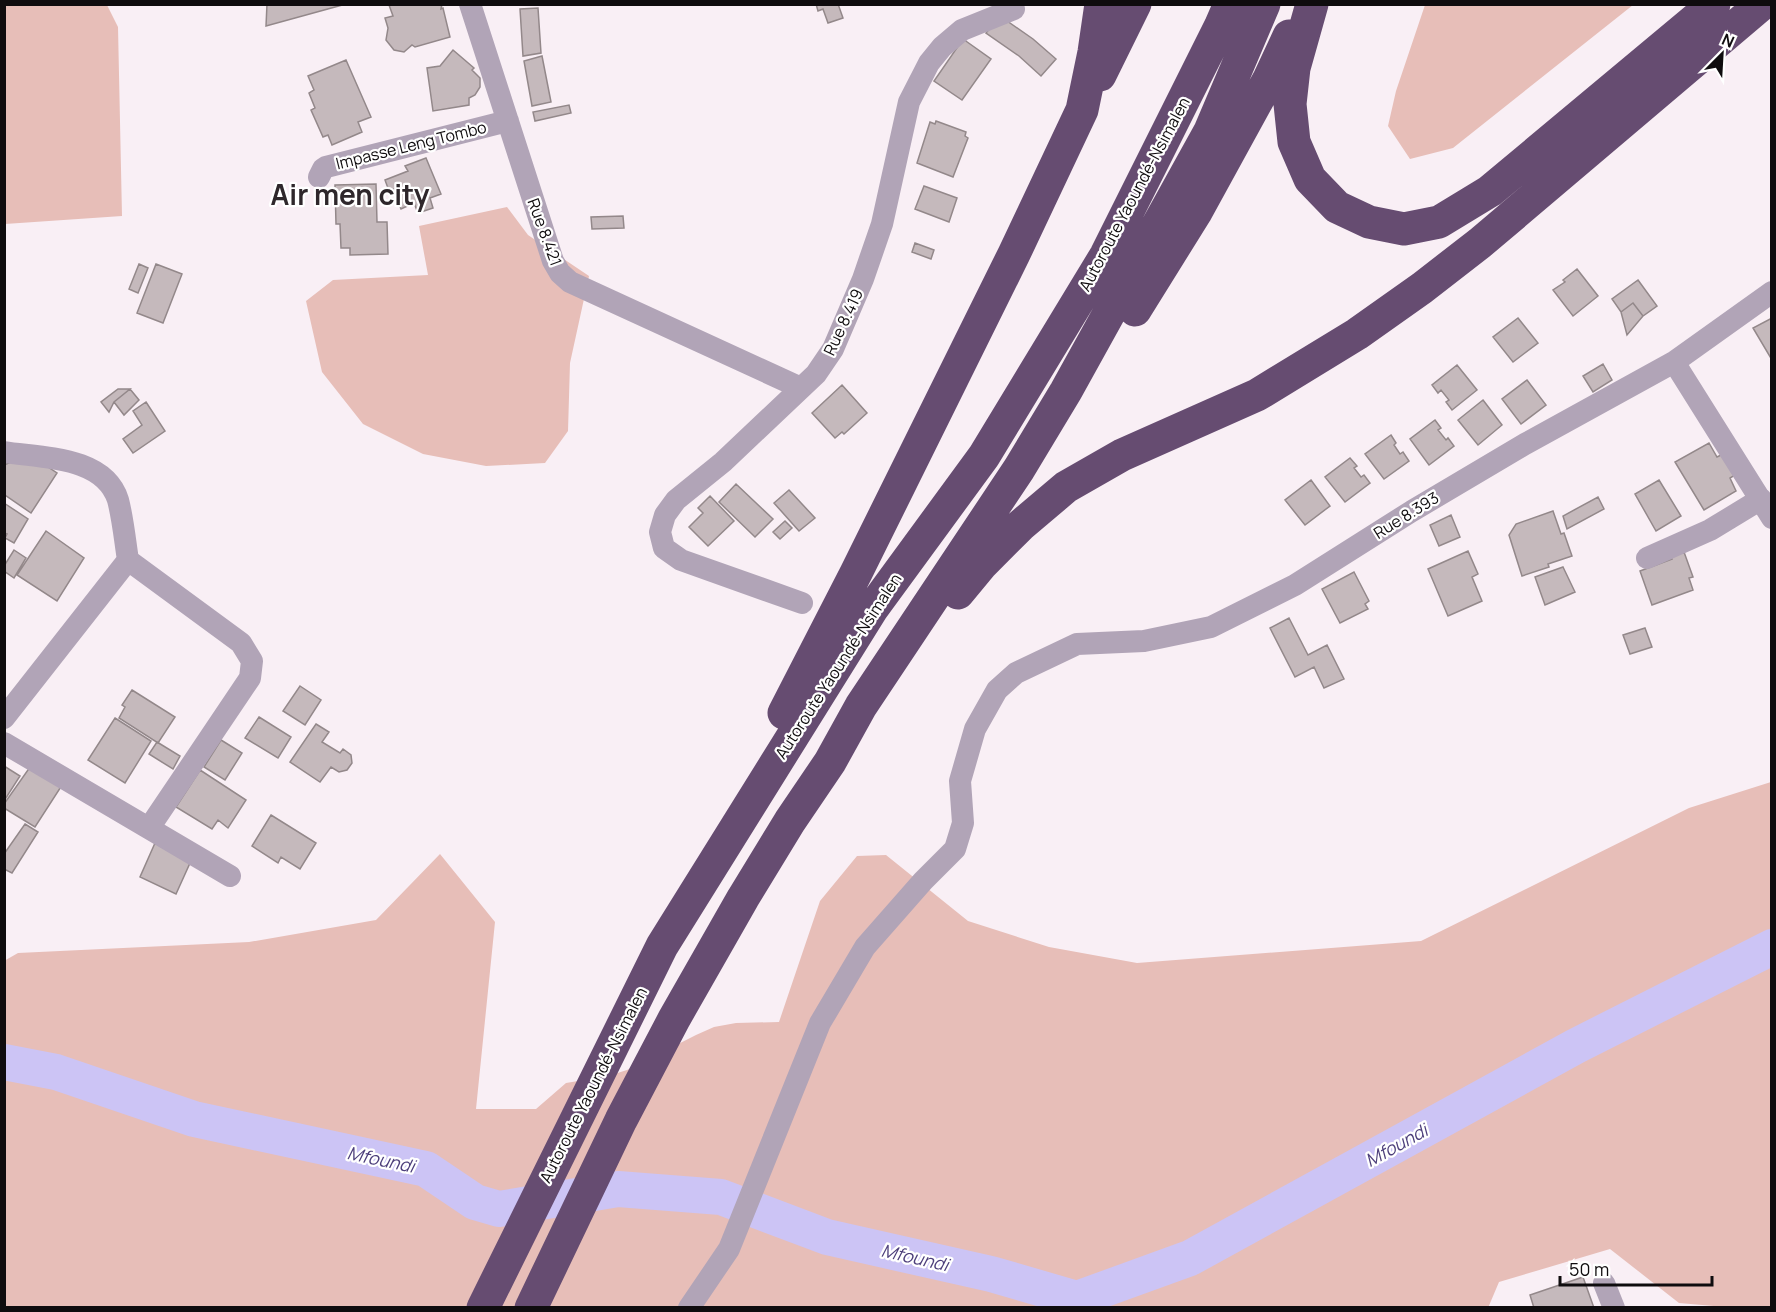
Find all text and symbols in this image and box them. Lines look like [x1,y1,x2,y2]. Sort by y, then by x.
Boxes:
north arrow [1692,24,1752,84]
text: N [1718,28,1738,53]
street label: Autoroute Yaoundé-Nsimalen [1073,93,1195,295]
street label: Impasse Leng Tombo [333,116,489,174]
district label: Air men city [271,175,430,213]
street label: Rue 8.421 [523,195,567,269]
street label: Rue 8.419 [818,285,868,359]
street label: Rue 8.393 [1369,486,1443,544]
street label: Autoroute Yaoundé-Nsimalen [770,569,906,763]
street label: Autoroute Yaoundé-Nsimalen [534,983,652,1187]
water label: Mfoundi [1360,1117,1434,1172]
water label: Mfoundi [345,1140,419,1178]
water label: Mfoundi [879,1238,954,1277]
scale bar [1560,1249,1712,1287]
text: 50 m [1569,1257,1609,1281]

